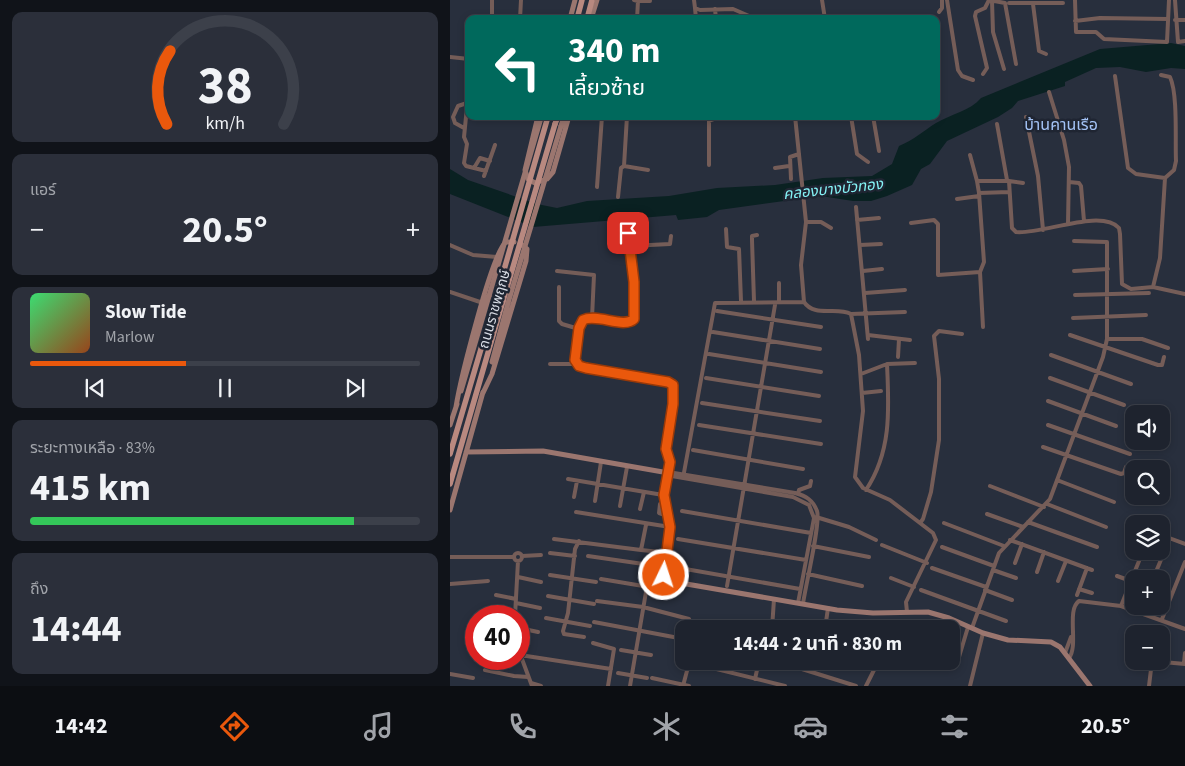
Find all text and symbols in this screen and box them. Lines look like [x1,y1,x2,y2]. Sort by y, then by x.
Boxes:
text: 340 m [568,26,660,76]
icon: left [485,35,550,100]
text: 38 [198,50,252,124]
text: เลี้ยวซ้าย [568,72,645,104]
text: km/h [205,111,245,136]
district label: บ้านคานเรือ [1024,114,1098,136]
water label: คลองบางบัวทอง [782,174,885,205]
text: แอร์ [30,179,56,201]
text: 20.5° [182,203,268,257]
text: − [30,210,44,250]
text: + [406,210,420,250]
pin [607,212,649,254]
icon: arrive [614,219,642,247]
street label: ถนนราชพฤกษ์ [474,267,516,351]
text: Slow Tide [105,299,186,326]
text: Marlow [105,326,154,348]
icon: previous [81,374,109,402]
icon: pause [211,374,239,402]
icon: next [341,374,369,402]
map controls [1125,405,1170,670]
button: sound [1125,405,1170,450]
text: ระยะทางเหลือ · 83% [30,437,155,459]
button: search [1125,460,1170,505]
text: 415 km [30,461,151,515]
button: layers [1125,515,1170,560]
position arrow [637,548,689,600]
button: + [1125,570,1170,615]
text: ถึง [30,578,48,600]
text: 14:44 [30,602,122,656]
speed limit sign: 40 [465,605,530,670]
button: − [1125,625,1170,670]
text: 14:44 · 2 นาที · 830 m [733,631,902,658]
icon: directions [217,709,252,744]
icon: music [361,709,396,744]
icon: phone [505,709,540,744]
icon: climate [649,709,684,744]
icon: car [793,709,828,744]
icon: filters [937,709,972,744]
text: 14:42 [55,710,108,742]
text: 20.5° [1081,710,1130,742]

